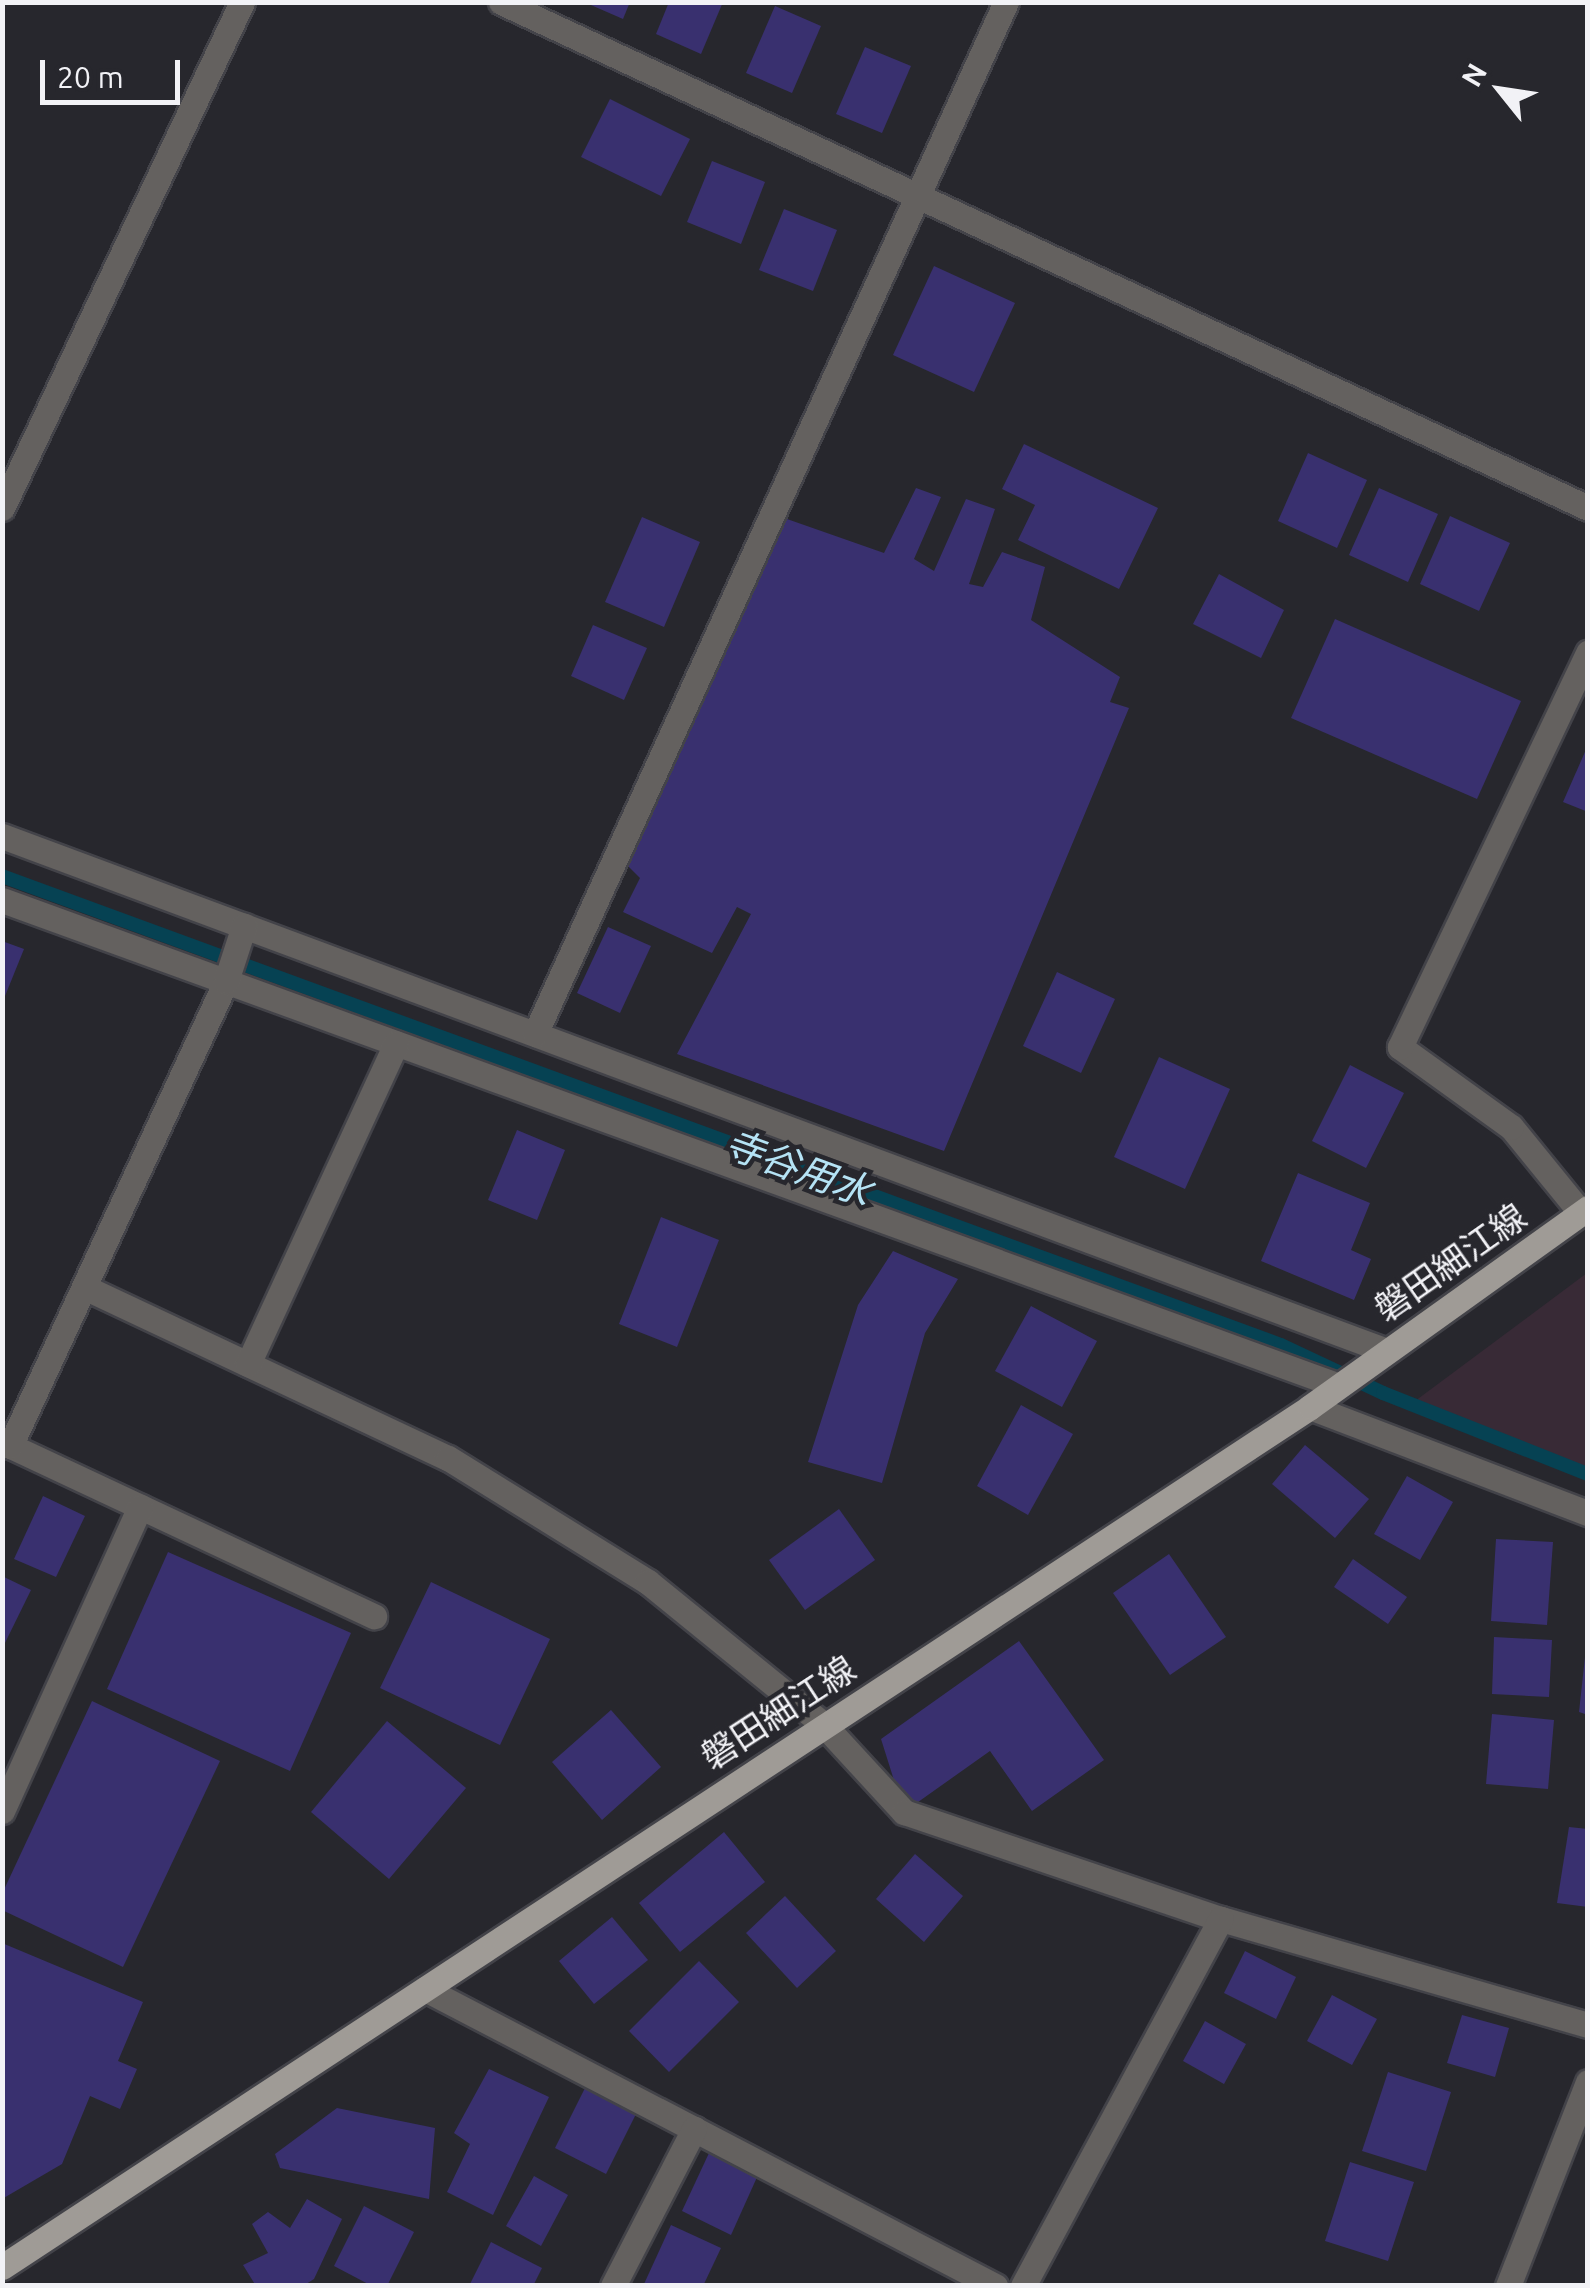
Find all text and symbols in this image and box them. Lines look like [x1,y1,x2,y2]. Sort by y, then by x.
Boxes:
scale bar [45,40,185,102]
north arrow [1450,40,1550,140]
text: N [1455,58,1492,92]
text: 20 m [57,60,124,94]
water label: 寺谷用水 [719,1121,877,1215]
street label: 磐田細江線 [1366,1195,1534,1329]
street label: 磐田細江線 [693,1647,863,1777]

